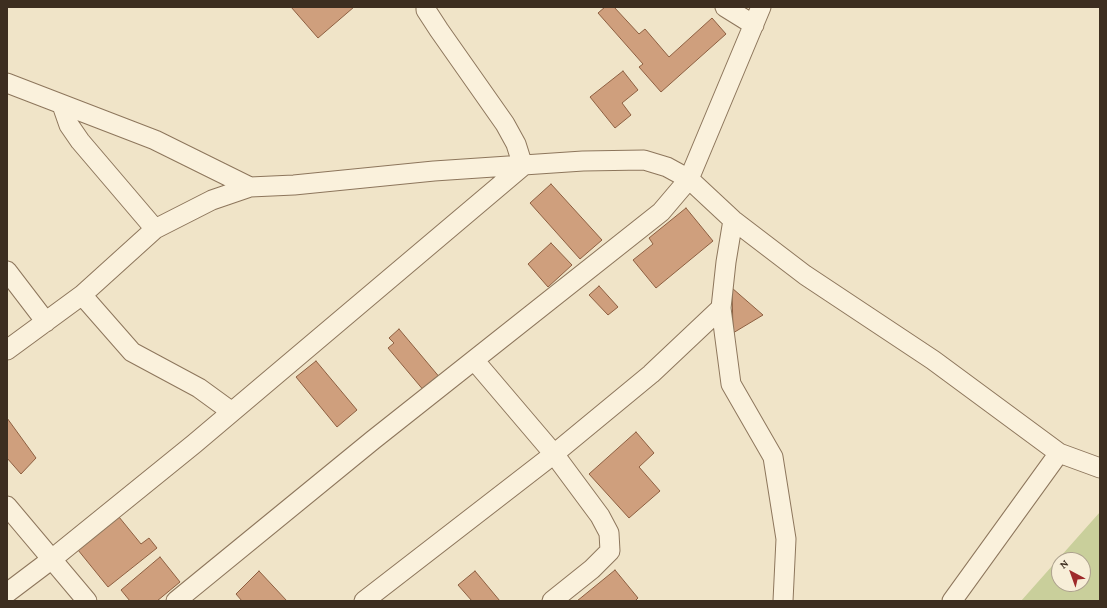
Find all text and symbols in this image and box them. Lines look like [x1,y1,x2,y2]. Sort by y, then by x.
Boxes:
north arrow [1051,552,1091,592]
text: N [1057,557,1071,571]

